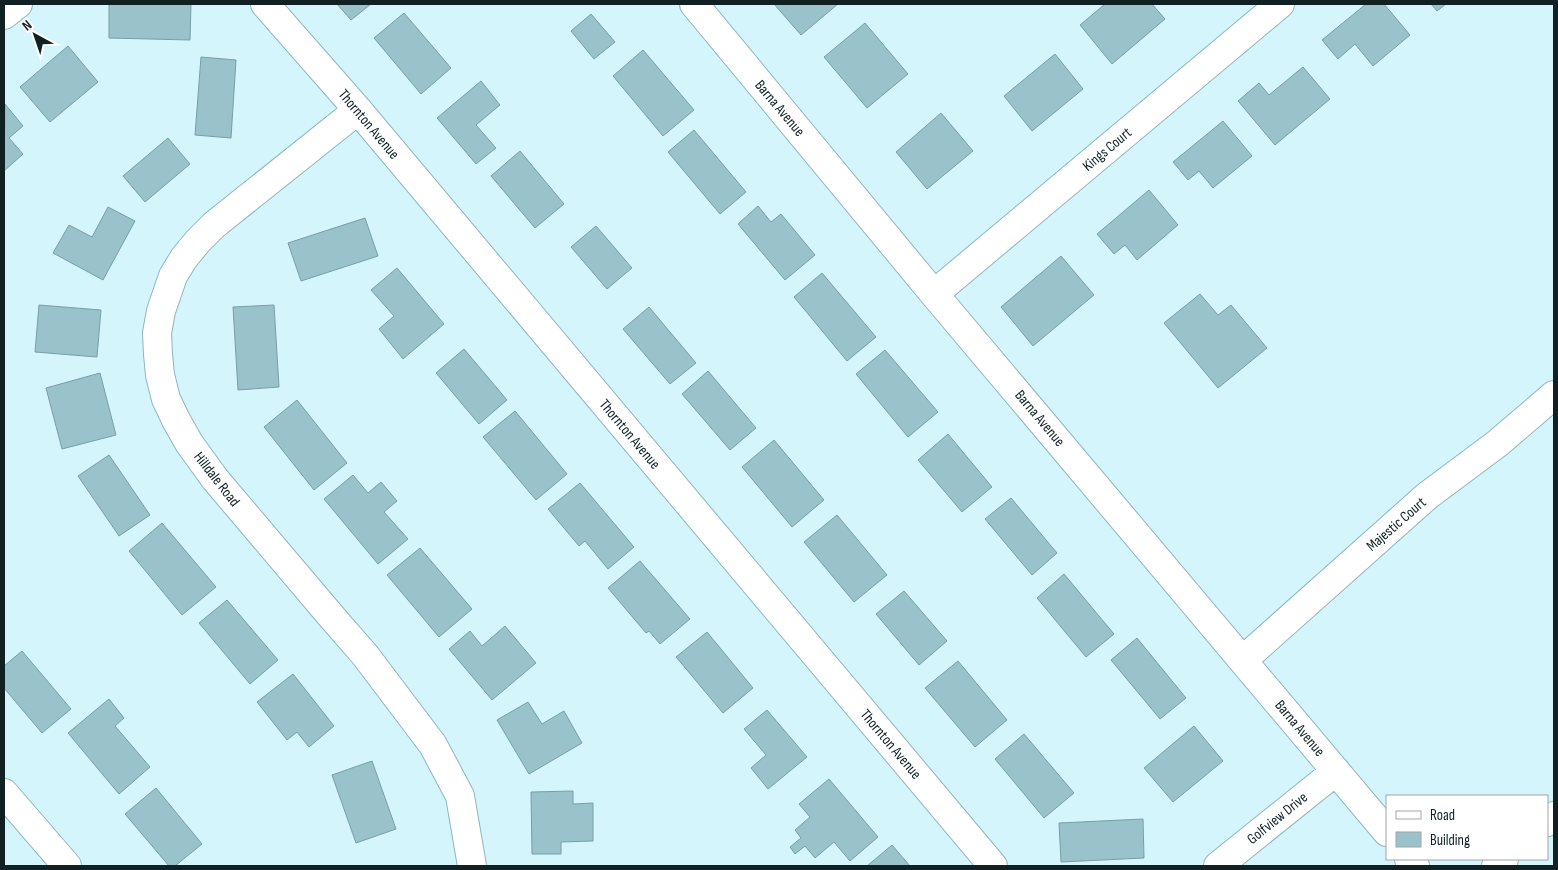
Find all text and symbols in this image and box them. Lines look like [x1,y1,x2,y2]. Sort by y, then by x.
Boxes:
north arrow [10,10,60,60]
text: N [19,17,35,34]
street label: Barna Avenue [750,76,809,140]
street label: Thornton Avenue [334,85,403,163]
street label: Kings Court [1079,123,1136,175]
street label: Barna Avenue [1010,386,1069,450]
street label: Thornton Avenue [595,395,664,473]
street label: Hilldale Road [189,448,244,510]
street label: Majestic Court [1362,493,1431,556]
street label: Barna Avenue [1270,696,1329,760]
street label: Thornton Avenue [856,705,925,783]
street label: Golfview Drive [1243,788,1311,849]
legend [1386,795,1548,860]
text: Road [1430,806,1455,825]
text: Building [1430,831,1470,850]

